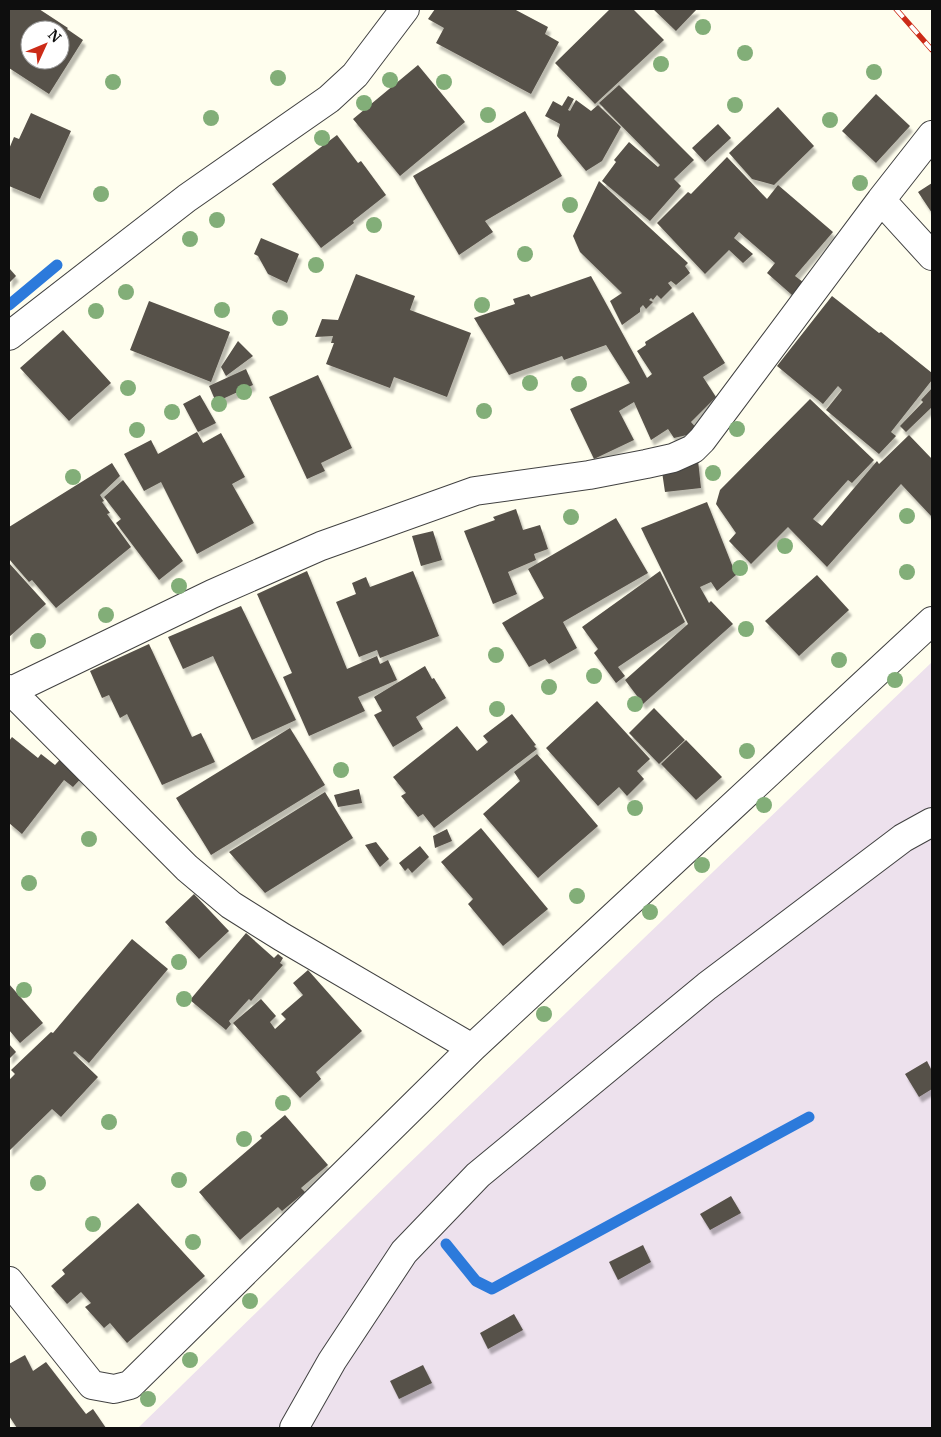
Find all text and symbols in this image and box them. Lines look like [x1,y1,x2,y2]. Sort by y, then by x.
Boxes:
north arrow [20,20,70,70]
text: N [44,26,65,46]

